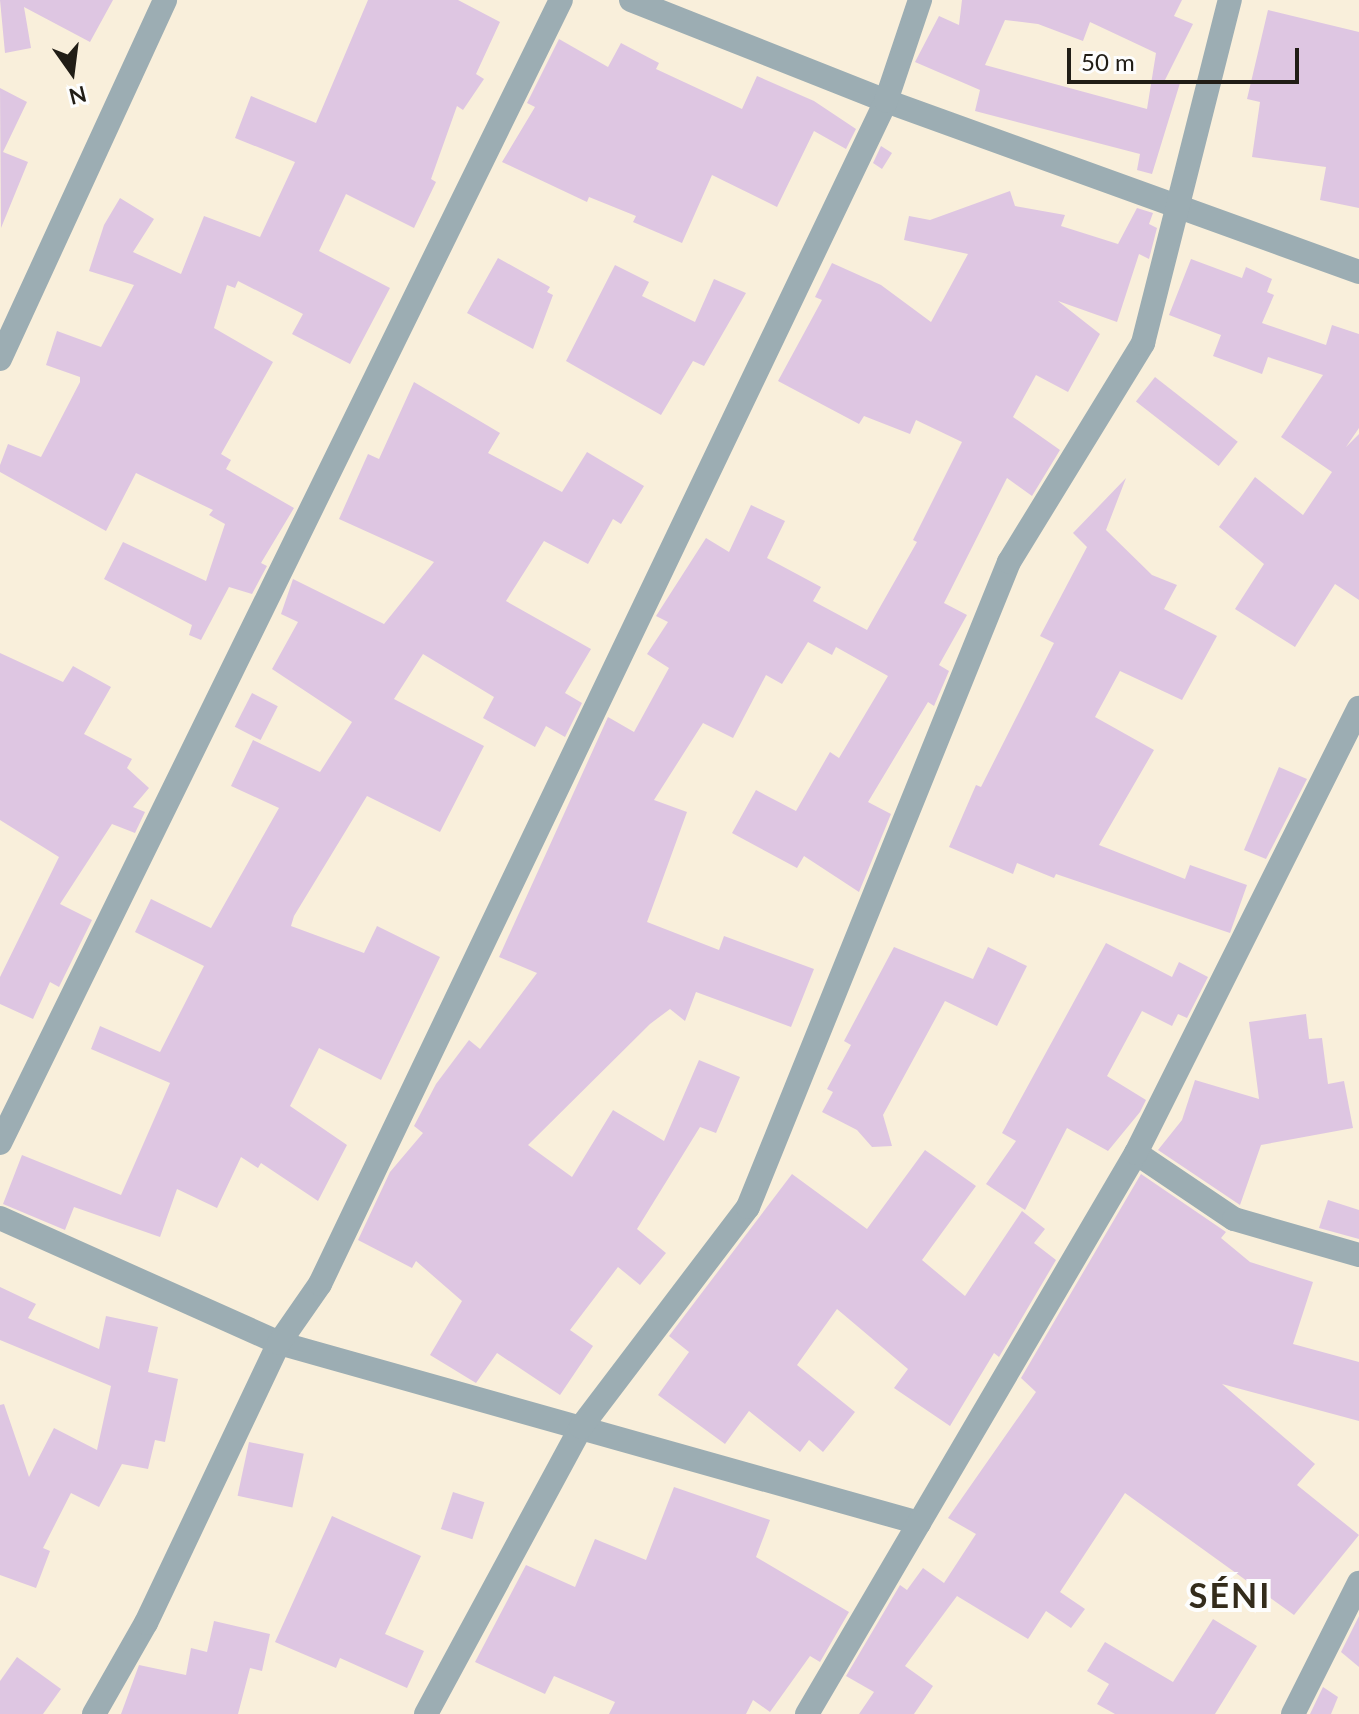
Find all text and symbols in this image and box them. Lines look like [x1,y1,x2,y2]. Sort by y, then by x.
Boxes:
north arrow [32,32,112,112]
scale bar [1071,32,1303,82]
text: 50 m [1081,47,1135,76]
text: N [66,81,89,111]
district label: SÉNI [1189,1575,1271,1615]

